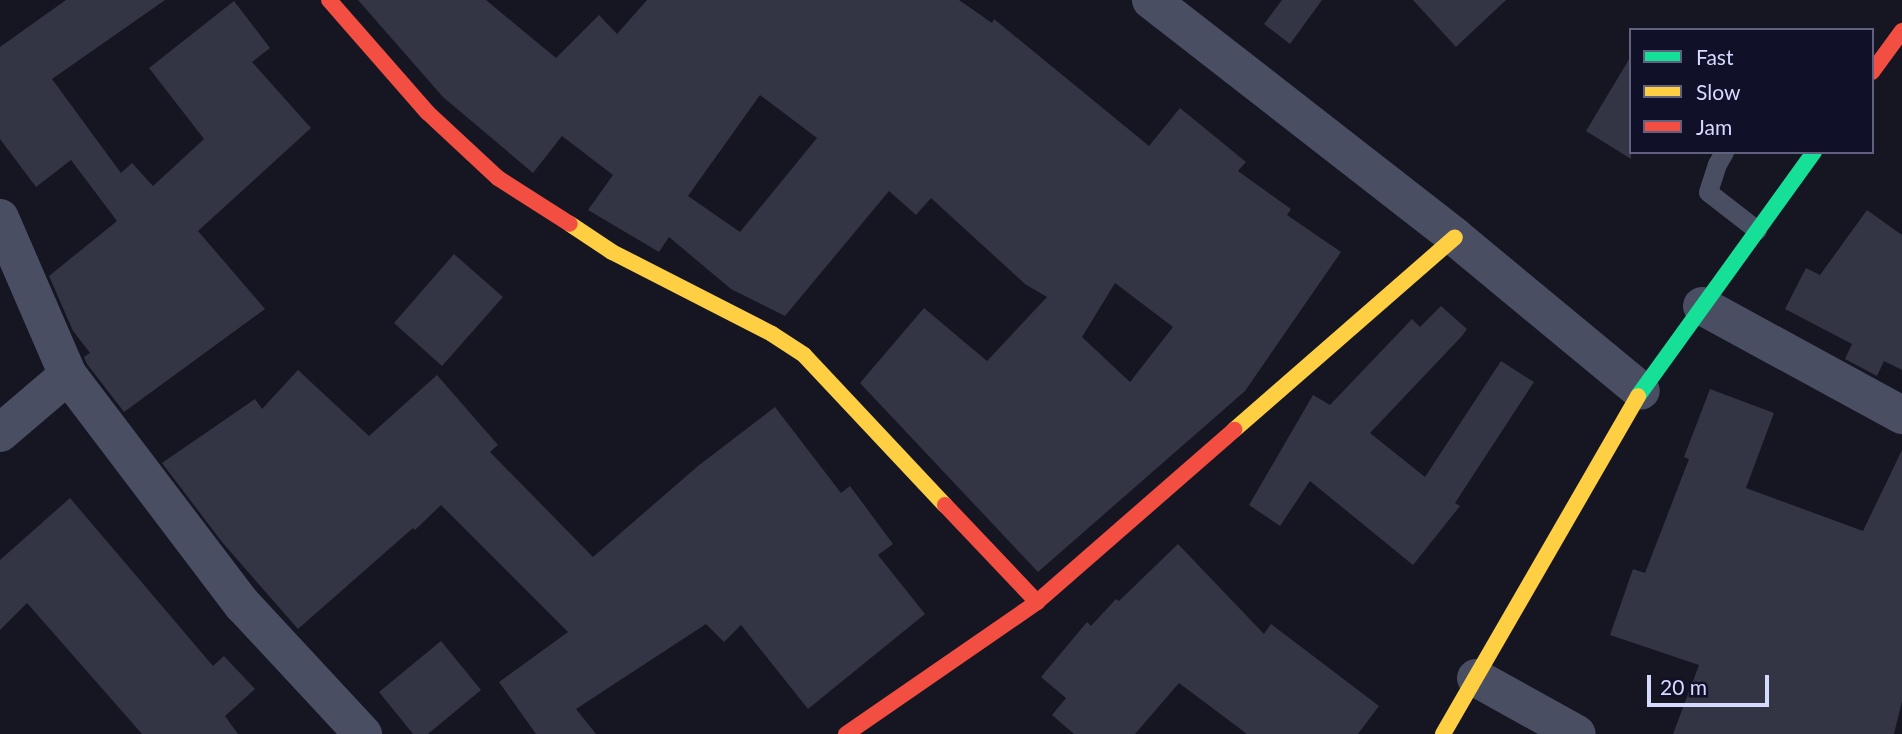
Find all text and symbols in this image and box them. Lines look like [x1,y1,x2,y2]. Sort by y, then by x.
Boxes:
legend [1629,28,1874,154]
text: Fast [1696,44,1733,69]
text: Slow [1696,79,1740,104]
text: Jam [1696,114,1732,139]
scale bar [1650,660,1772,704]
text: 20 m [1660,674,1707,699]

